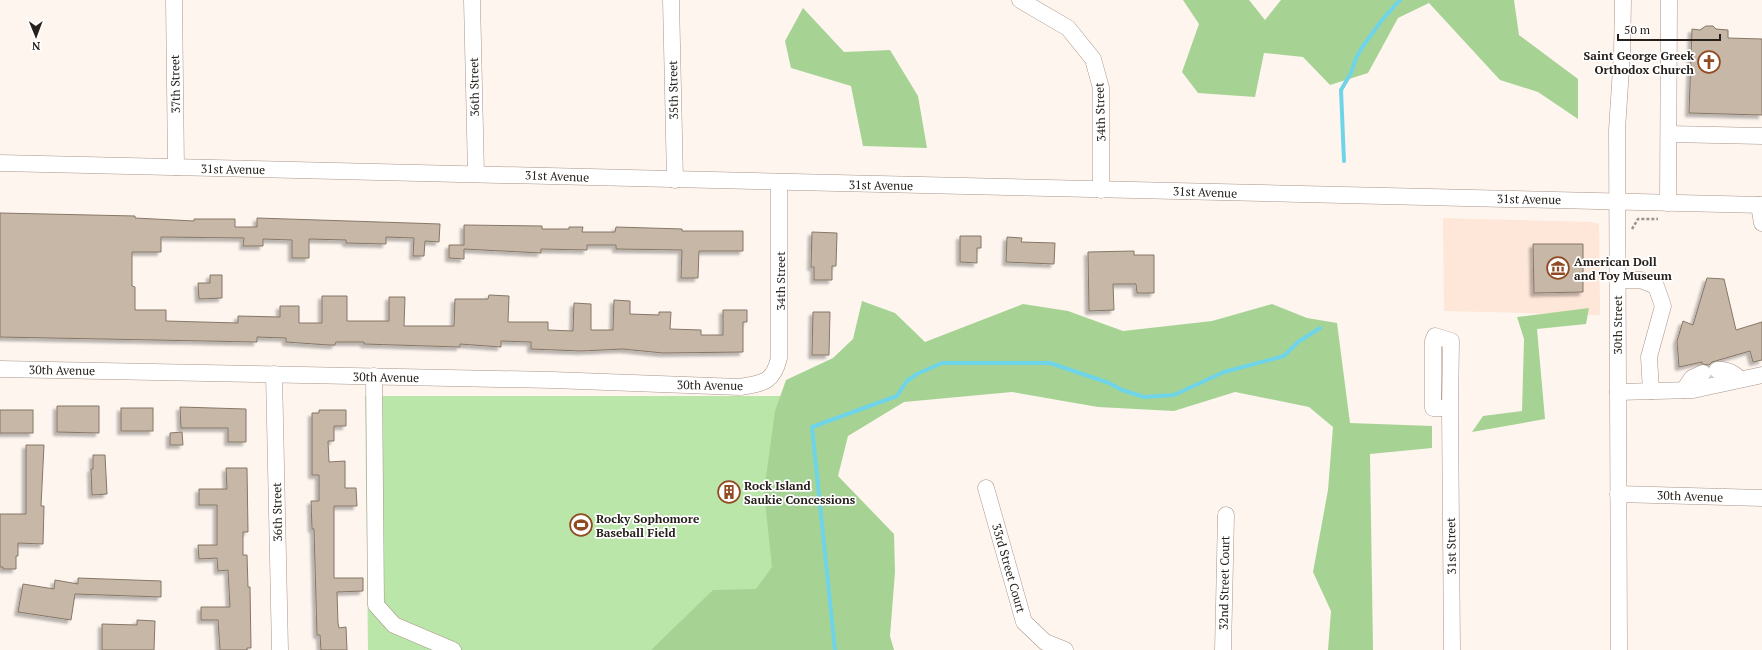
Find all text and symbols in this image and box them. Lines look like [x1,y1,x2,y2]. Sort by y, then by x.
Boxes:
north arrow [16,16,56,56]
scale bar [1618,16,1720,42]
text: 50 m [1624,22,1651,37]
text: N [31,39,40,53]
place label: Saint George Greek Orthodox Church [1584,48,1694,77]
church icon: Saint George Greek Orthodox Church [1696,49,1722,75]
street label: 37th Street [167,54,183,113]
street label: 36th Street [466,57,482,117]
street label: 35th Street [665,60,681,120]
street label: 34th Street [1091,82,1109,142]
street label: 31st Avenue [201,161,265,177]
street label: 31st Avenue [525,167,589,185]
street label: 31st Avenue [849,177,913,193]
street label: 31st Avenue [1173,183,1237,201]
street label: 31st Avenue [1497,191,1561,207]
street label: 34th Street [773,251,788,311]
place label: American Doll and Toy Museum [1574,254,1672,283]
museum icon: American Doll and Toy Museum [1545,255,1571,281]
street label: 30th Street [1610,295,1625,355]
street label: 30th Avenue [29,362,95,378]
street label: 30th Avenue [353,369,419,385]
street label: 30th Avenue [677,377,743,393]
place label: Rock Island Saukie Concessions [744,478,856,507]
building icon: Rock Island Saukie Concessions [716,479,742,505]
street label: 36th Street [269,482,285,542]
street label: 30th Avenue [1657,487,1723,505]
place label: Rocky Sophomore Baseball Field [596,511,700,540]
sports icon: Rocky Sophomore Baseball Field [568,512,594,538]
street label: 31st Street [1443,517,1459,575]
street label: 33rd Street Court [989,522,1029,615]
street label: 32nd Street Court [1216,535,1232,630]

